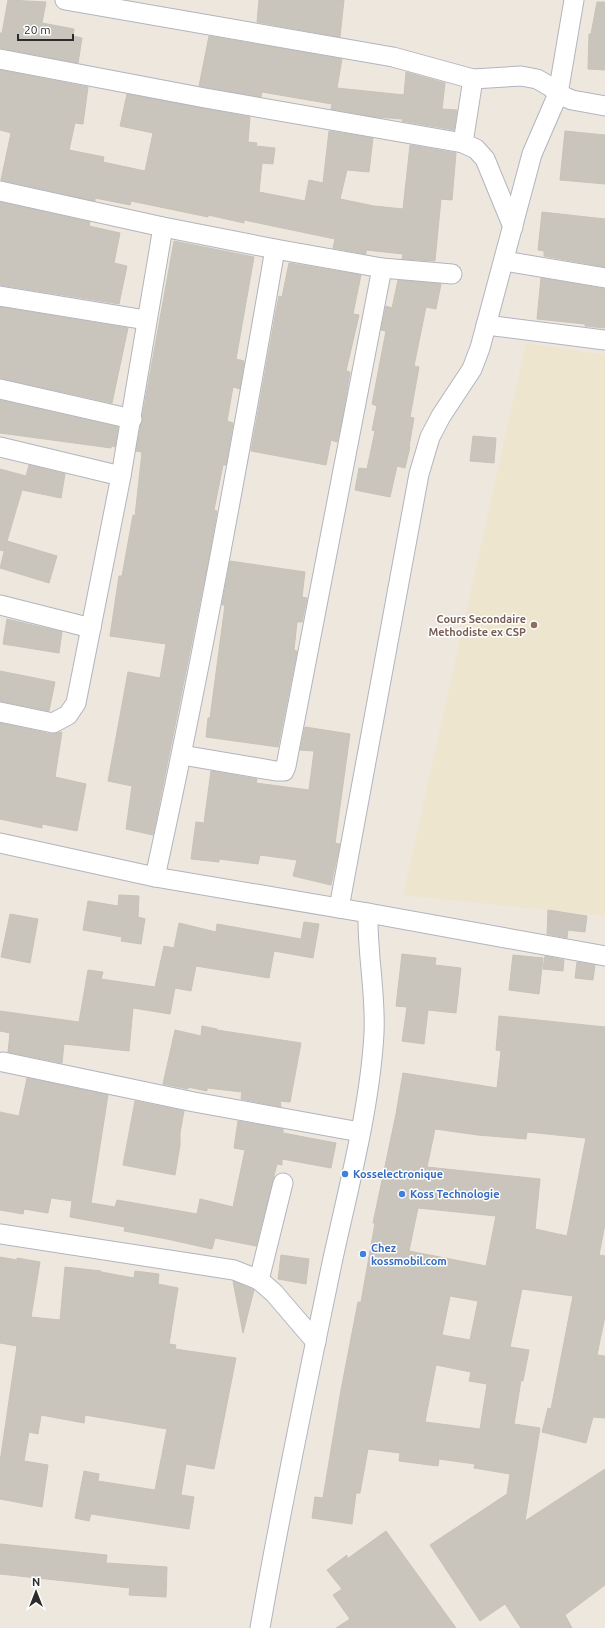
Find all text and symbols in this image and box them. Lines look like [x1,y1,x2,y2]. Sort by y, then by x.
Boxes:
scale bar [18,16,73,42]
text: 20 m [24,23,51,36]
place label: Cours Secondaire Methodiste ex CSP [428,613,526,638]
marker: Cours Secondaire Methodiste ex CSP [529,620,539,630]
place label: Kosselectronique [353,1168,443,1180]
marker: Kosselectronique [340,1169,350,1179]
place label: Koss Technologie [410,1188,499,1200]
marker: Koss Technologie [397,1189,407,1199]
place label: Chez kossmobil.com [371,1242,447,1267]
marker: Chez kossmobil.com [358,1249,368,1259]
north arrow [16,1572,56,1612]
text: N [32,1576,40,1588]

